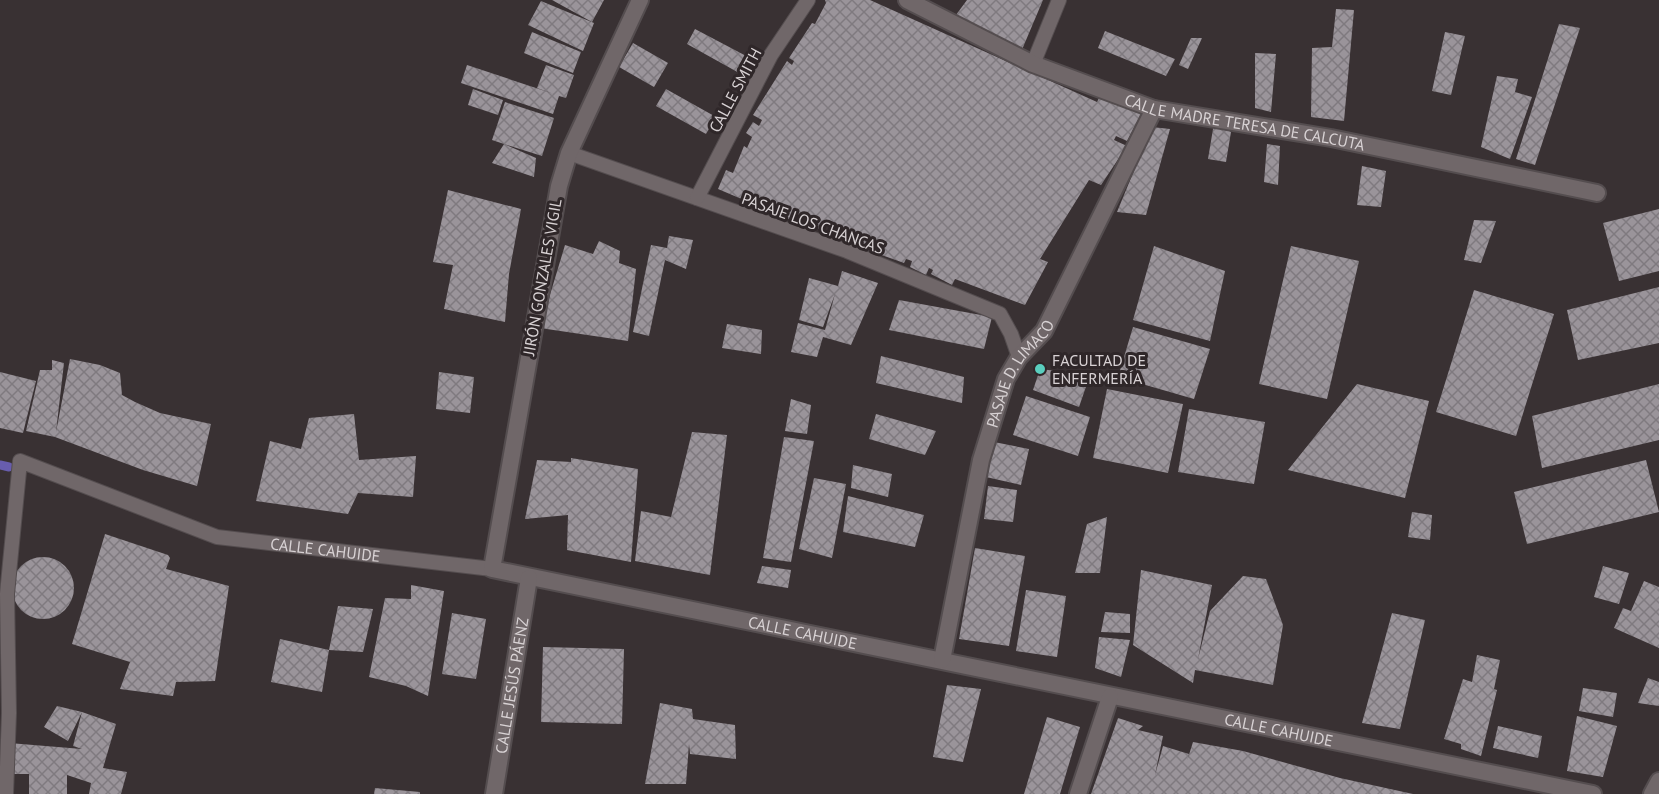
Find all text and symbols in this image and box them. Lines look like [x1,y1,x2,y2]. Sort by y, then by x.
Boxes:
street label: CALLE SMITH [704,44,766,136]
street label: CALLE MADRE TERESA DE CALCUTA [1122,89,1367,155]
street label: PASAJE LOS CHANCAS [739,188,887,258]
street label: JIRÓN GONZALES VIGIL [518,197,566,358]
street label: PASAJE D. LIMACO [982,316,1058,430]
place label: FACULTAD DE ENFERMERÍA [1052,350,1146,388]
marker: FACULTAD DE ENFERMERÍA [1033,362,1047,376]
street label: CALLE CAHUIDE [269,533,381,566]
street label: CALLE CAHUIDE [746,612,859,653]
street label: CALLE JESÚS PÁENZ [491,616,533,755]
street label: CALLE CAHUIDE [1223,709,1335,751]

